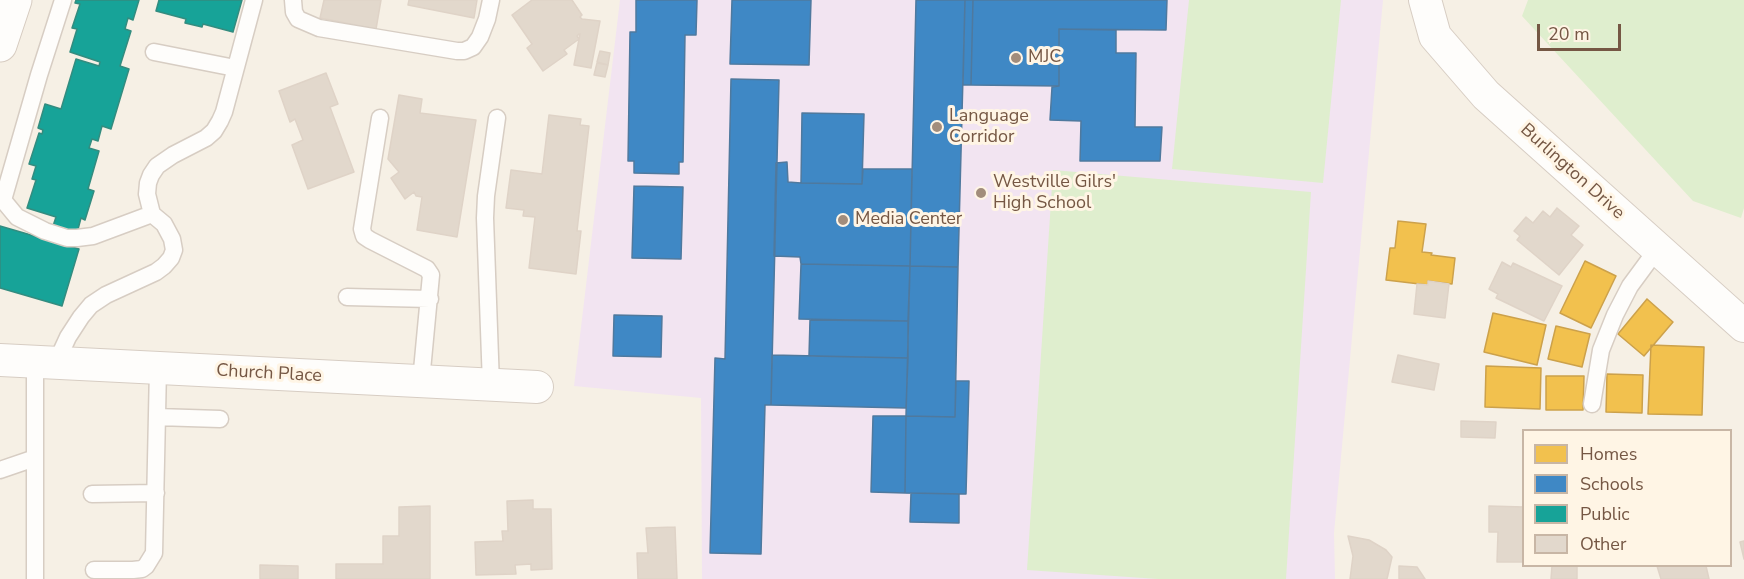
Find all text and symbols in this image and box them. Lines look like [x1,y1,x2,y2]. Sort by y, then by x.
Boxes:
scale bar [1540,12,1624,50]
text: 20 m [1548,22,1590,46]
place label: MJC [1028,47,1061,69]
marker: MJC [1009,51,1023,65]
place label: Language Corridor [949,106,1029,148]
marker: Language Corridor [930,120,944,134]
street label: Burlington Drive [1515,120,1629,224]
place label: Westville Gilrs' High School [993,172,1116,214]
marker: Westville Gilrs' High School [974,186,988,200]
place label: Media Center [855,209,962,231]
marker: Media Center [836,213,850,227]
street label: Church Place [216,360,322,388]
legend [1522,429,1732,567]
text: Homes [1580,442,1637,466]
text: Schools [1580,472,1644,496]
text: Public [1580,502,1630,526]
text: Other [1580,532,1626,556]

